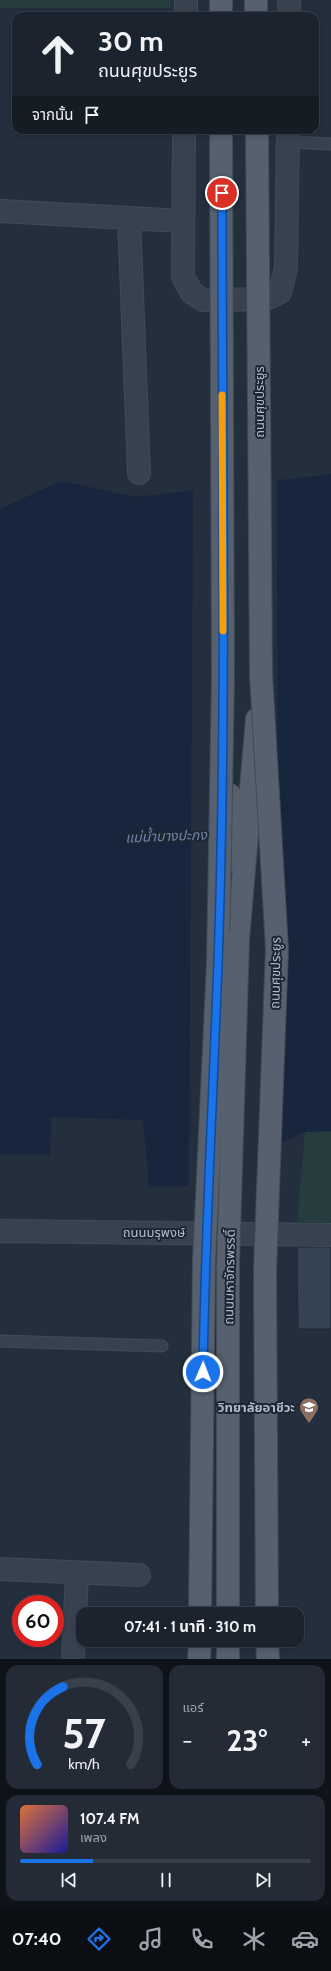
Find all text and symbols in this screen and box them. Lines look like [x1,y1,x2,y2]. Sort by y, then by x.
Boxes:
text: 30 m [98,24,164,58]
icon: ahead [32,28,84,80]
text: ถนนศุขประยูร [98,60,197,82]
icon: arrive [81,104,103,126]
text: จากนั้น [32,106,73,124]
pin [205,176,239,210]
icon: arrive [211,182,233,204]
street label: ถนนศุขประยูร [251,366,267,438]
water label: แม่น้ำบางปะกง [125,825,209,846]
street label: ถนนศุขประยูร [266,937,284,1009]
street label: ถนนมรุพงษ์ [123,1224,185,1240]
street label: ถนนมหาจักรพรรดิ์ [220,1229,238,1325]
position arrow [182,1351,224,1393]
school or university icon: วิทยาลัยอาชีวะ [298,1396,320,1424]
place label: วิทยาลัยอาชีวะ [218,1399,295,1415]
speed limit sign: 60 [12,1595,64,1647]
text: 07:41 · 1 นาที · 310 m [124,1618,256,1636]
text: แอร์ [183,1699,204,1715]
text: 57 [62,1708,106,1758]
text: 23° [226,1722,267,1759]
text: − [183,1727,192,1754]
text: + [301,1727,311,1754]
text: km/h [69,1755,100,1773]
text: 107.4 FM [80,1810,139,1828]
text: เพลง [80,1829,107,1845]
icon: previous [58,1869,80,1891]
icon: pause [155,1869,177,1891]
icon: next [252,1869,274,1891]
icon: directions [85,1925,113,1953]
icon: music [137,1925,165,1953]
icon: phone [188,1925,216,1953]
icon: climate [240,1925,268,1953]
icon: car [291,1925,319,1953]
text: 07:40 [12,1928,62,1950]

